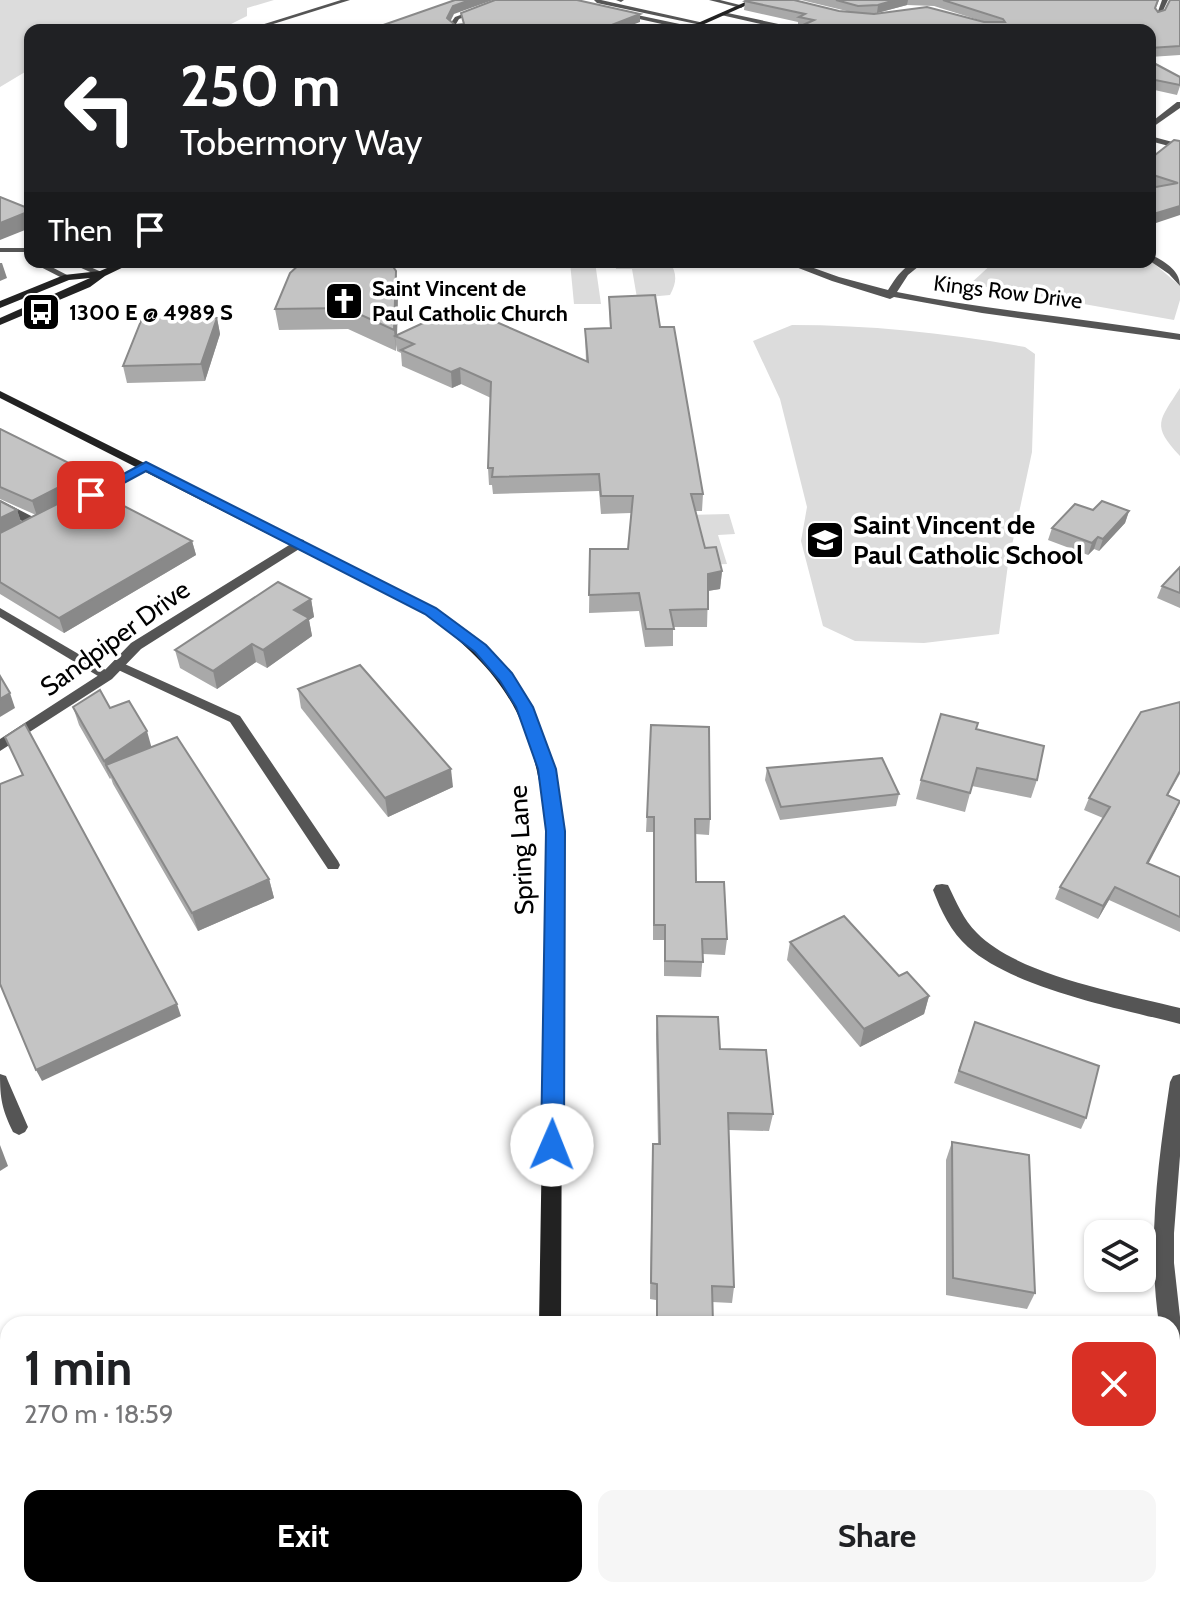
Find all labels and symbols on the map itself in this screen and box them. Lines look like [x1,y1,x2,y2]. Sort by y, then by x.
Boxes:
street label: Kings Row Drive [932,269,1084,315]
place label: Saint Vincent de Paul Catholic Church [372,275,568,327]
church icon: Saint Vincent de Paul Catholic Church [323,280,365,322]
bus stop icon: 1300 E @ 4989 S [20,291,62,333]
place label: 1300 E @ 4989 S [69,299,233,326]
pin [57,461,125,529]
place label: Saint Vincent de Paul Catholic School [853,509,1083,571]
school or university icon: Saint Vincent de Paul Catholic School [804,519,846,561]
street label: Sandpiper Drive [34,573,196,703]
street label: Spring Lane [502,784,540,916]
position arrow [510,1103,594,1187]

